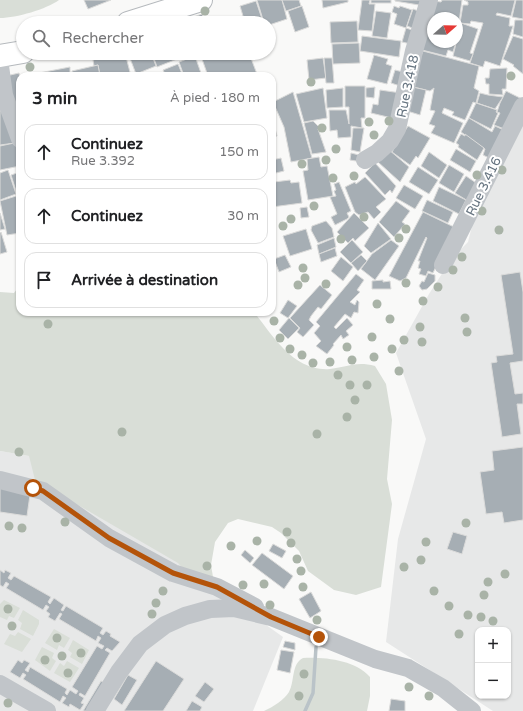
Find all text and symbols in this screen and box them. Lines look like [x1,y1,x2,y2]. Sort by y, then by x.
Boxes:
north arrow [427,12,463,48]
search box [16,16,276,60]
icon: search [30,27,52,49]
text: Rechercher [62,29,144,47]
street label: Rue 3.418 [394,53,422,119]
text: 3 min [32,88,77,109]
text: À pied · 180 m [170,90,260,106]
text: Continuez [71,135,143,153]
icon: ahead [33,141,55,163]
text: 150 m [219,144,259,160]
text: Rue 3.392 [71,153,135,169]
street label: Rue 3.416 [463,154,505,219]
icon: ahead [33,205,55,227]
text: Continuez [71,207,143,225]
text: 30 m [227,208,259,224]
icon: arrive [33,269,55,291]
text: Arrivée à destination [71,271,218,289]
route start [24,479,42,497]
map controls [475,627,511,699]
button: + [475,627,511,663]
route end [310,628,328,646]
button: − [475,663,511,699]

